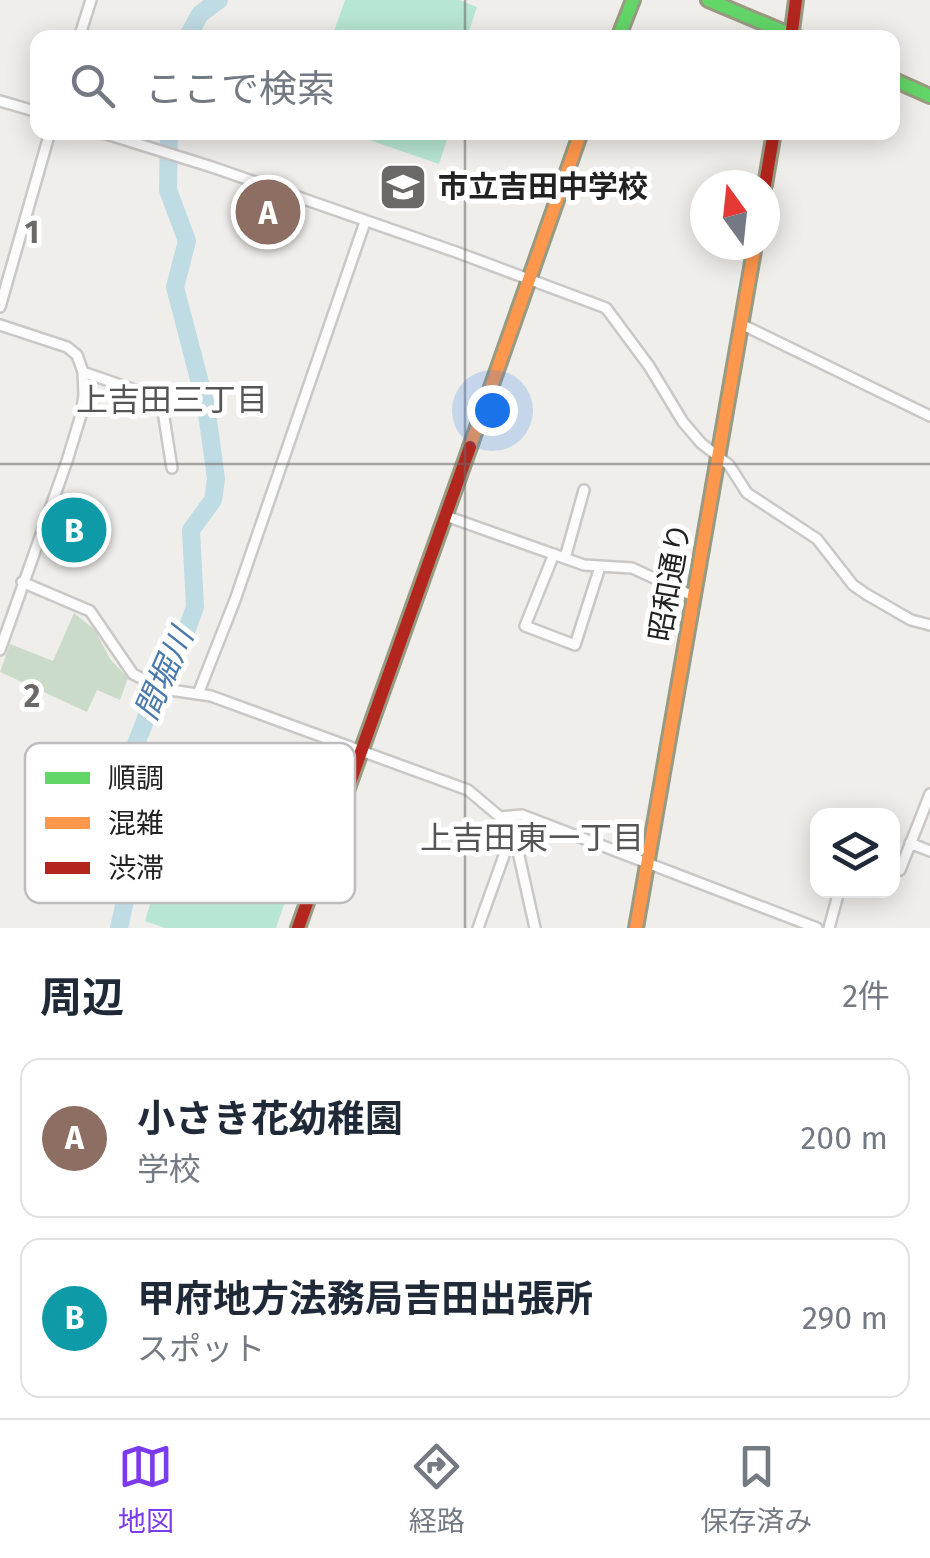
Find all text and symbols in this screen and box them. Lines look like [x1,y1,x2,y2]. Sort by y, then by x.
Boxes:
search box [30,30,900,140]
icon: search [65,58,120,113]
text: ここで検索 [145,66,335,112]
school or university icon: 市立吉田中学校 [377,161,429,213]
place label: 市立吉田中学校 [438,169,648,205]
north arrow [690,170,780,260]
pin: A [236,174,300,250]
text: 1 [25,213,39,251]
district label: 上吉田三丁目 [76,381,268,419]
your location [467,385,518,436]
pin: B [42,492,106,568]
street label: 昭和通り [642,520,698,644]
water label: 間堀川 [127,620,202,726]
text: 2 [24,677,40,715]
legend [25,743,355,903]
text: 順調 [108,762,164,795]
text: 混雑 [108,807,164,840]
map controls [810,808,900,898]
button: layers [810,808,900,898]
district label: 上吉田東一丁目 [420,819,644,857]
text: 渋滞 [108,852,164,885]
text: 周辺 [40,973,124,1023]
text: 2件 [842,977,890,1015]
text: 小さき花幼稚園 [137,1096,403,1142]
text: A [65,1119,84,1157]
text: 200 m [801,1119,888,1157]
text: 学校 [137,1150,201,1188]
text: 甲府地方法務局吉田出張所 [137,1276,593,1322]
text: B [65,1299,84,1337]
text: 290 m [802,1299,888,1337]
text: スポット [137,1330,265,1368]
tab: 地図 [118,1439,174,1539]
tab: 経路 [409,1439,465,1539]
tab: 保存済み [700,1439,812,1539]

